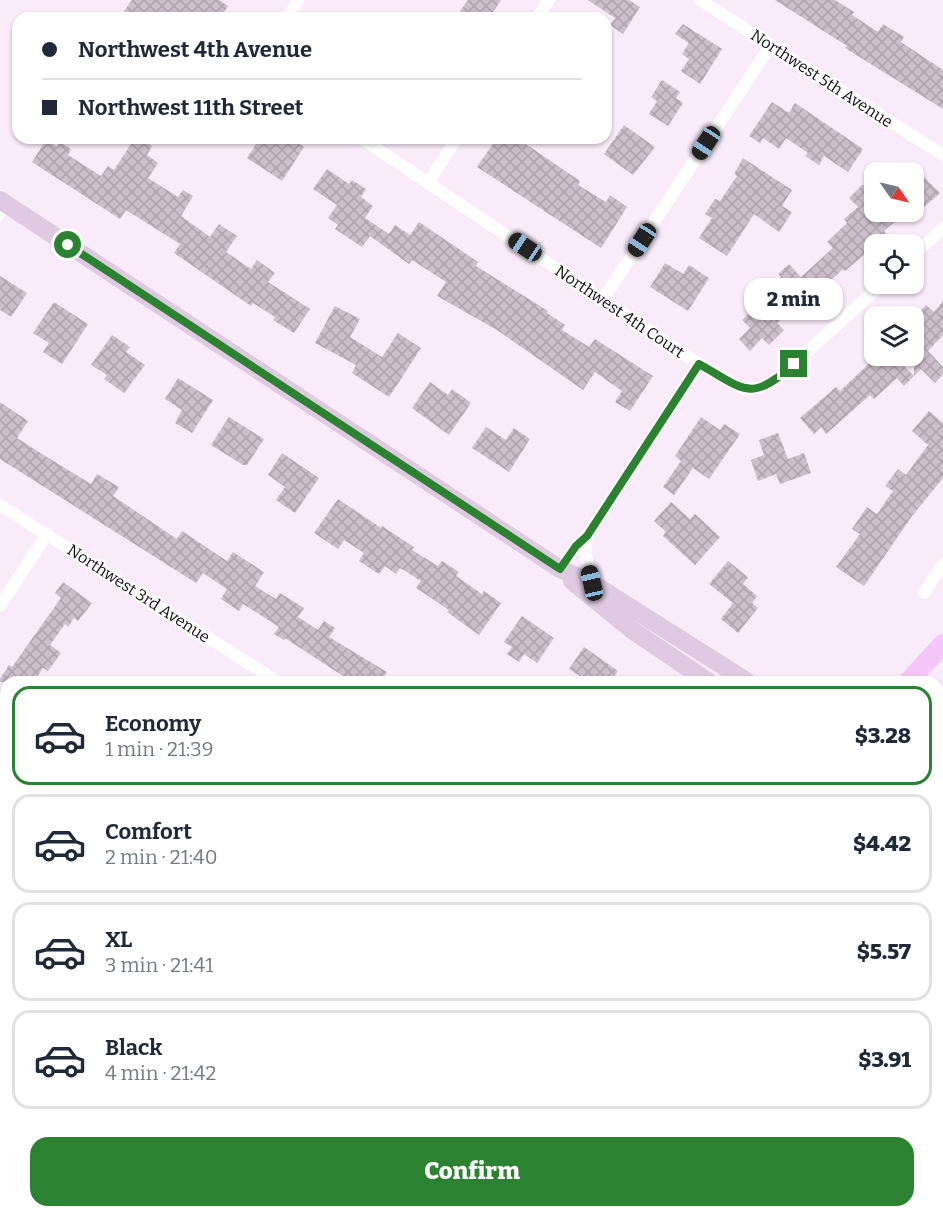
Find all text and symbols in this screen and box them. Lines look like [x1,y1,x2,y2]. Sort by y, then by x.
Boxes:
street label: Northwest 5th Avenue [747,25,896,131]
text: Northwest 4th Avenue [78,36,312,63]
text: Northwest 11th Street [78,94,303,121]
car [689,123,723,163]
north arrow [864,162,924,222]
map controls [864,162,924,366]
car [625,220,659,260]
car [505,229,545,265]
route start [54,231,81,258]
button: locate [864,234,924,294]
street label: Northwest 4th Court [552,261,688,362]
callout: 2 min [744,277,844,319]
text: 2 min [767,287,820,311]
button: layers [864,306,924,366]
route end [780,350,807,377]
street label: Northwest 3rd Avenue [64,540,214,647]
car [579,563,605,603]
icon: car [33,709,87,763]
text: Economy [105,710,201,737]
text: $3.28 [855,722,911,749]
text: 1 min · 21:39 [105,737,213,761]
icon: car [33,817,87,871]
text: Comfort [105,818,192,845]
text: $4.42 [853,830,911,857]
text: 2 min · 21:40 [105,845,218,869]
icon: car [33,925,87,979]
text: XL [105,926,132,953]
text: $5.57 [857,938,911,965]
text: 3 min · 21:41 [105,953,213,977]
icon: car [33,1033,87,1087]
text: Black [105,1034,162,1061]
text: $3.91 [858,1046,911,1073]
text: 4 min · 21:42 [105,1061,216,1085]
button: Confirm [30,1137,914,1206]

